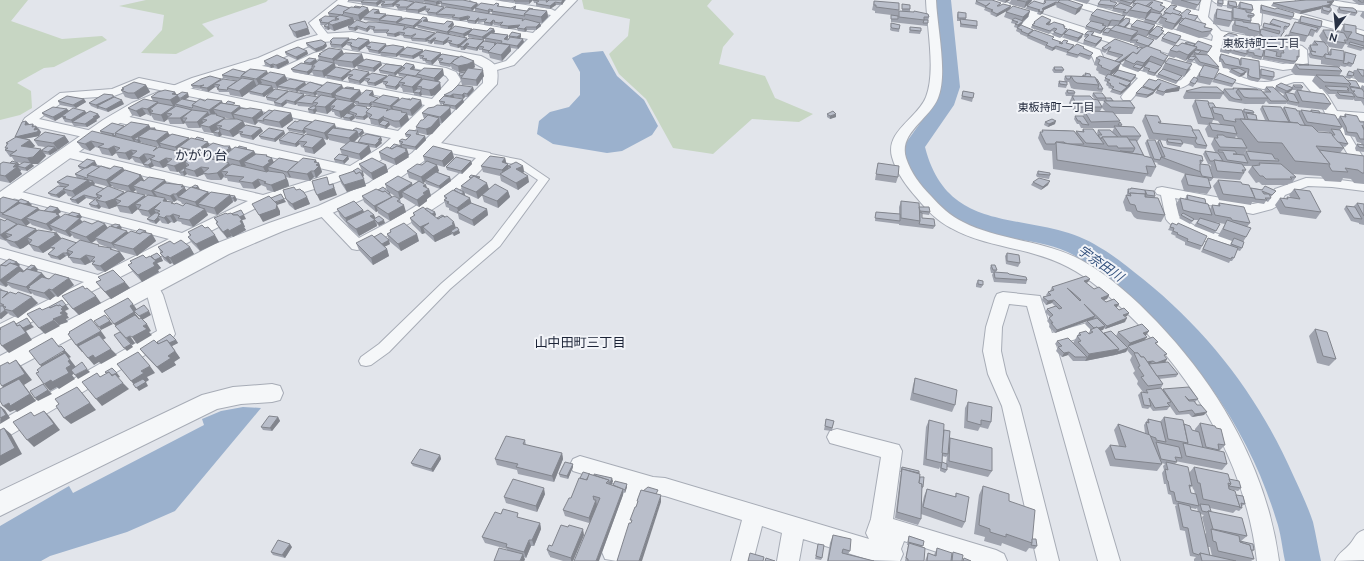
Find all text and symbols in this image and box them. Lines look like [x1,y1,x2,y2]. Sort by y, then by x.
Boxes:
north arrow [1316,8,1356,48]
text: N [1328,31,1339,45]
district label: 東板持町二丁目 [1223,37,1300,49]
district label: 東板持町一丁目 [1018,101,1095,113]
district label: かがり台 [175,148,227,162]
water label: 宇奈田川 [1076,242,1128,285]
district label: 山中田町三丁目 [534,335,626,349]

